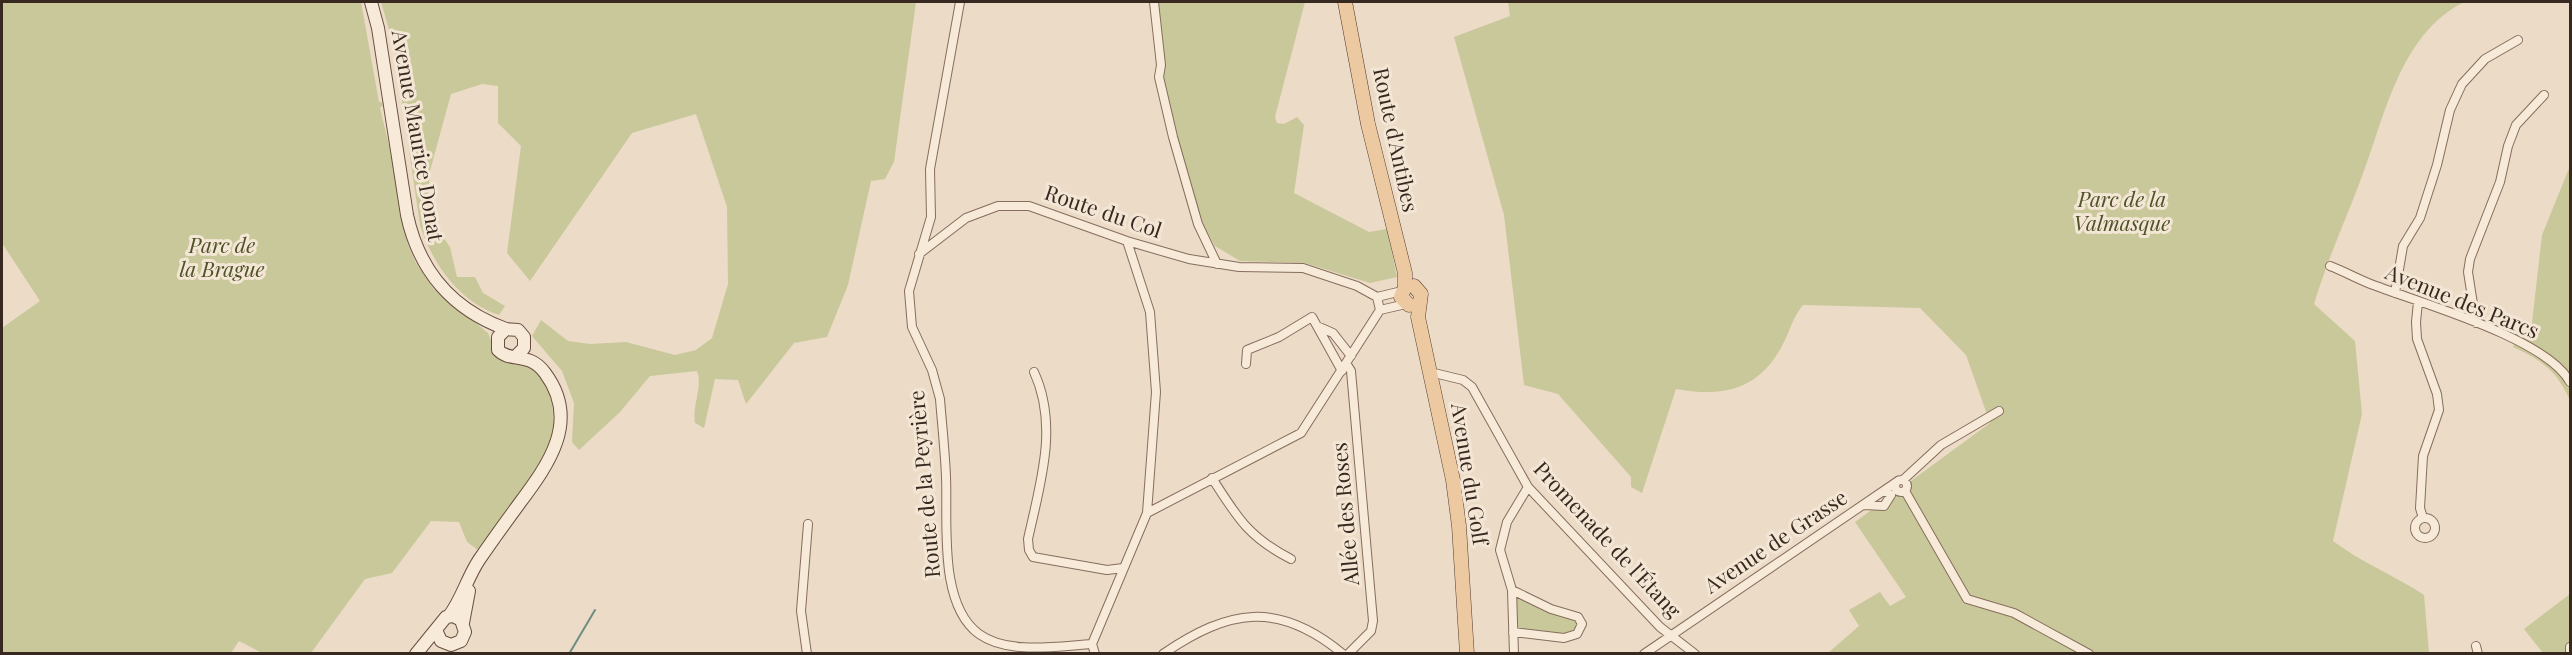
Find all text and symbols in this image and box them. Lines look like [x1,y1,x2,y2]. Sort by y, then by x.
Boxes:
street label: Avenue Maurice Donat [386,27,451,244]
street label: Route d'Antibes [1368,65,1426,214]
street label: Route du Col [1041,177,1166,243]
park label: Parc de la Valmasque [2074,184,2170,236]
park label: Parc de la Brague [179,230,265,282]
street label: Avenue des Parcs [2381,256,2544,344]
street label: Route de la Peyrière [901,389,945,579]
street label: Avenue du Golf [1446,400,1496,549]
street label: Allée des Roses [1324,441,1364,588]
street label: Promenade de l'Étang [1528,454,1688,623]
street label: Avenue de Grasse [1697,482,1852,599]

